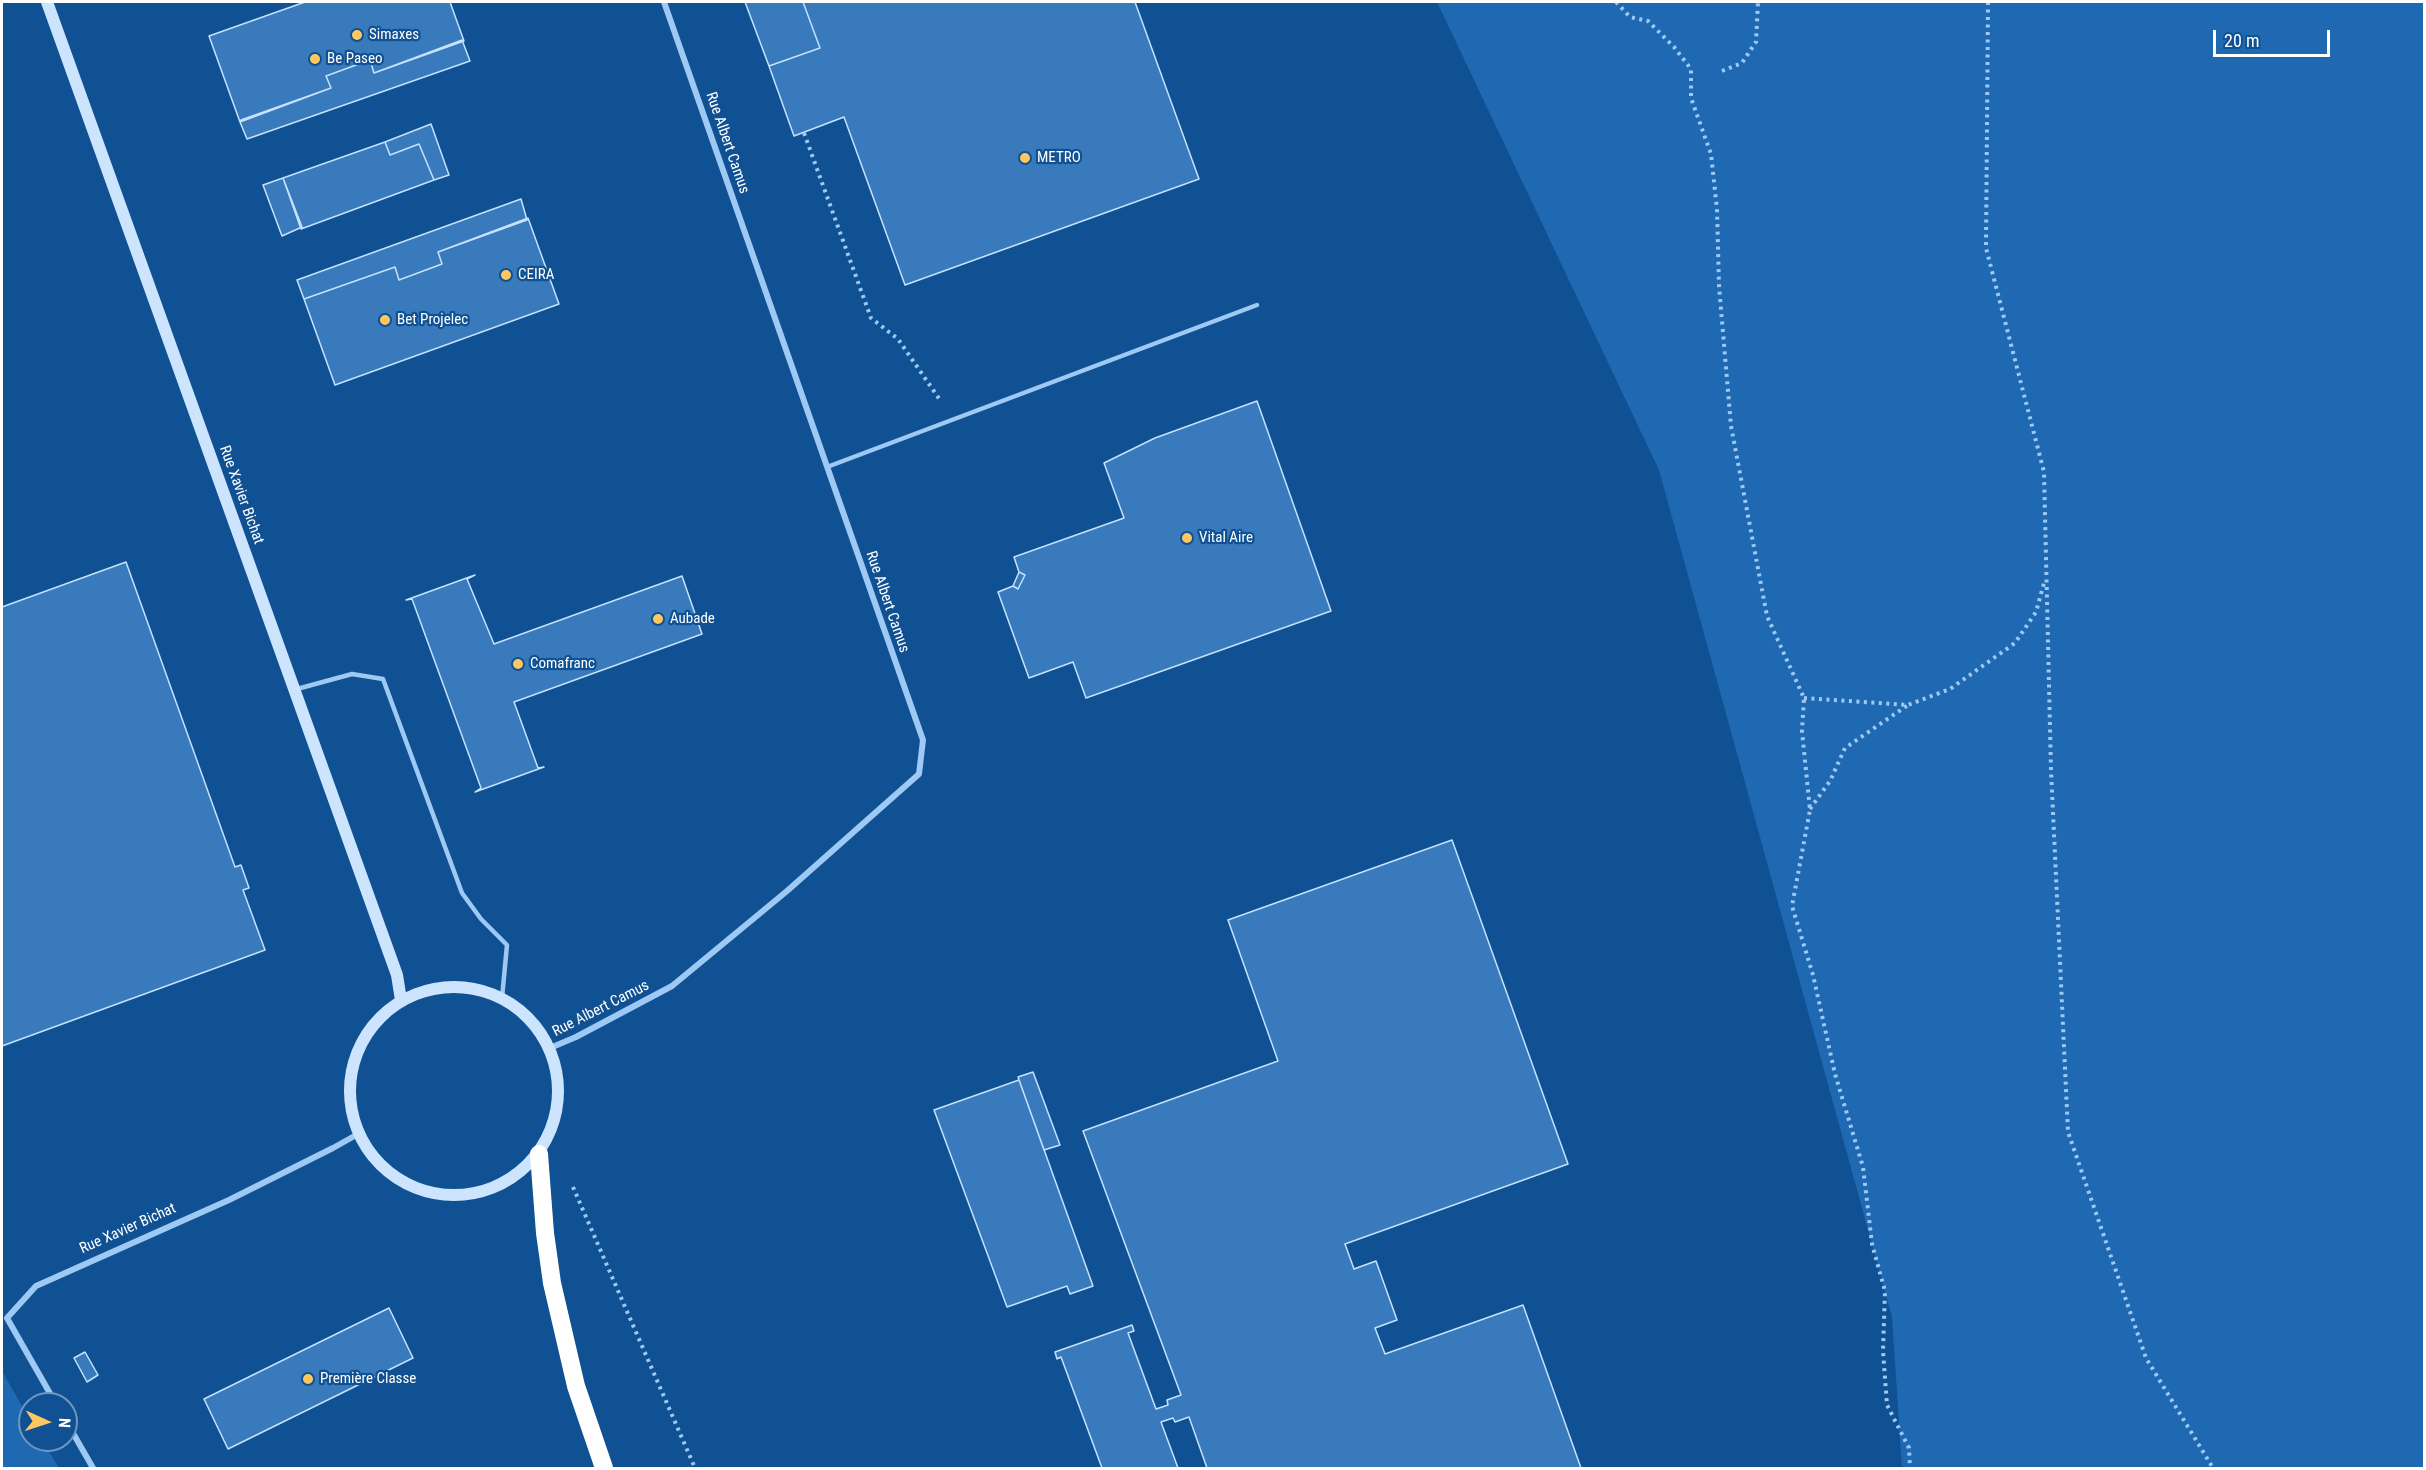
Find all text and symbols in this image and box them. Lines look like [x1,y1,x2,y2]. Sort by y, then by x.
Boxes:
scale bar [2216,18,2333,56]
place label: Simaxes [369,26,419,44]
marker: Simaxes [350,28,364,42]
text: 20 m [2224,30,2259,51]
place label: Be Paseo [327,50,382,68]
marker: Be Paseo [308,52,322,66]
street label: Rue Albert Camus [701,90,753,196]
place label: METRO [1037,149,1081,167]
marker: METRO [1018,151,1032,165]
place label: CEIRA [518,266,554,284]
marker: CEIRA [499,268,513,282]
place label: Bet Projelec [397,311,468,329]
marker: Bet Projelec [378,313,392,327]
street label: Rue Xavier Bichat [215,443,267,547]
place label: Vital Aire [1199,529,1253,547]
marker: Vital Aire [1180,531,1194,545]
street label: Rue Albert Camus [861,549,913,655]
place label: Aubade [670,610,715,628]
marker: Aubade [651,612,665,626]
place label: Comafranc [530,655,595,673]
marker: Comafranc [511,657,525,671]
street label: Rue Albert Camus [550,977,652,1041]
street label: Rue Xavier Bichat [77,1200,179,1258]
place label: Première Classe [320,1370,416,1388]
marker: Première Classe [301,1372,315,1386]
north arrow [18,1392,78,1452]
text: N [55,1417,74,1428]

